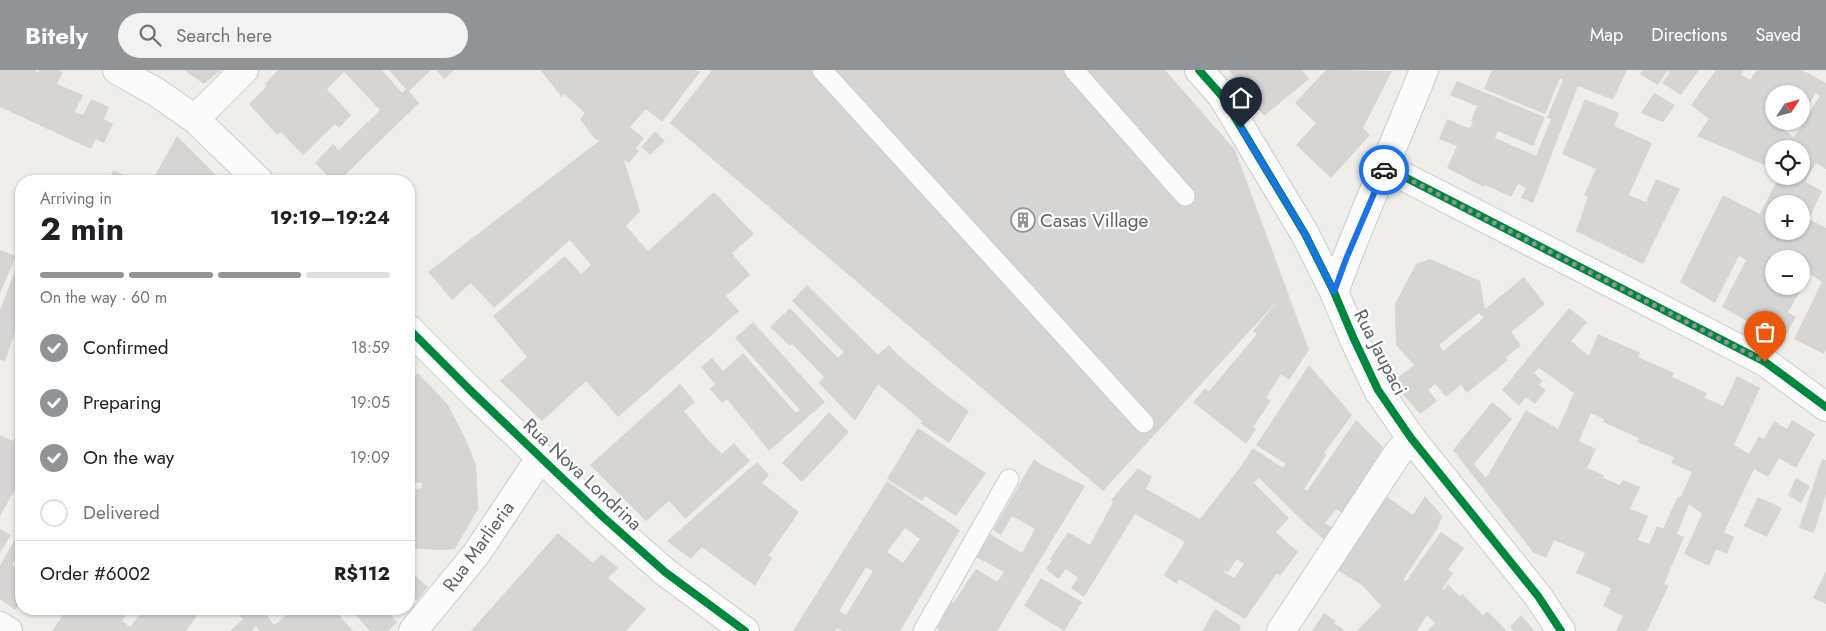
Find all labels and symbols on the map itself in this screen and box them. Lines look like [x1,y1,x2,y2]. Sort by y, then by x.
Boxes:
pin [1220,77,1262,128]
north arrow [1765,85,1810,130]
courier [1359,145,1409,195]
building icon: Casas Village [1010,207,1036,233]
place label: Casas Village [1040,207,1148,234]
street label: Rua Jaupaci [1347,305,1414,400]
pin [1744,311,1786,362]
street label: Rua Nova Londrina [517,412,648,537]
street label: Rua Marlieria [436,495,521,597]

